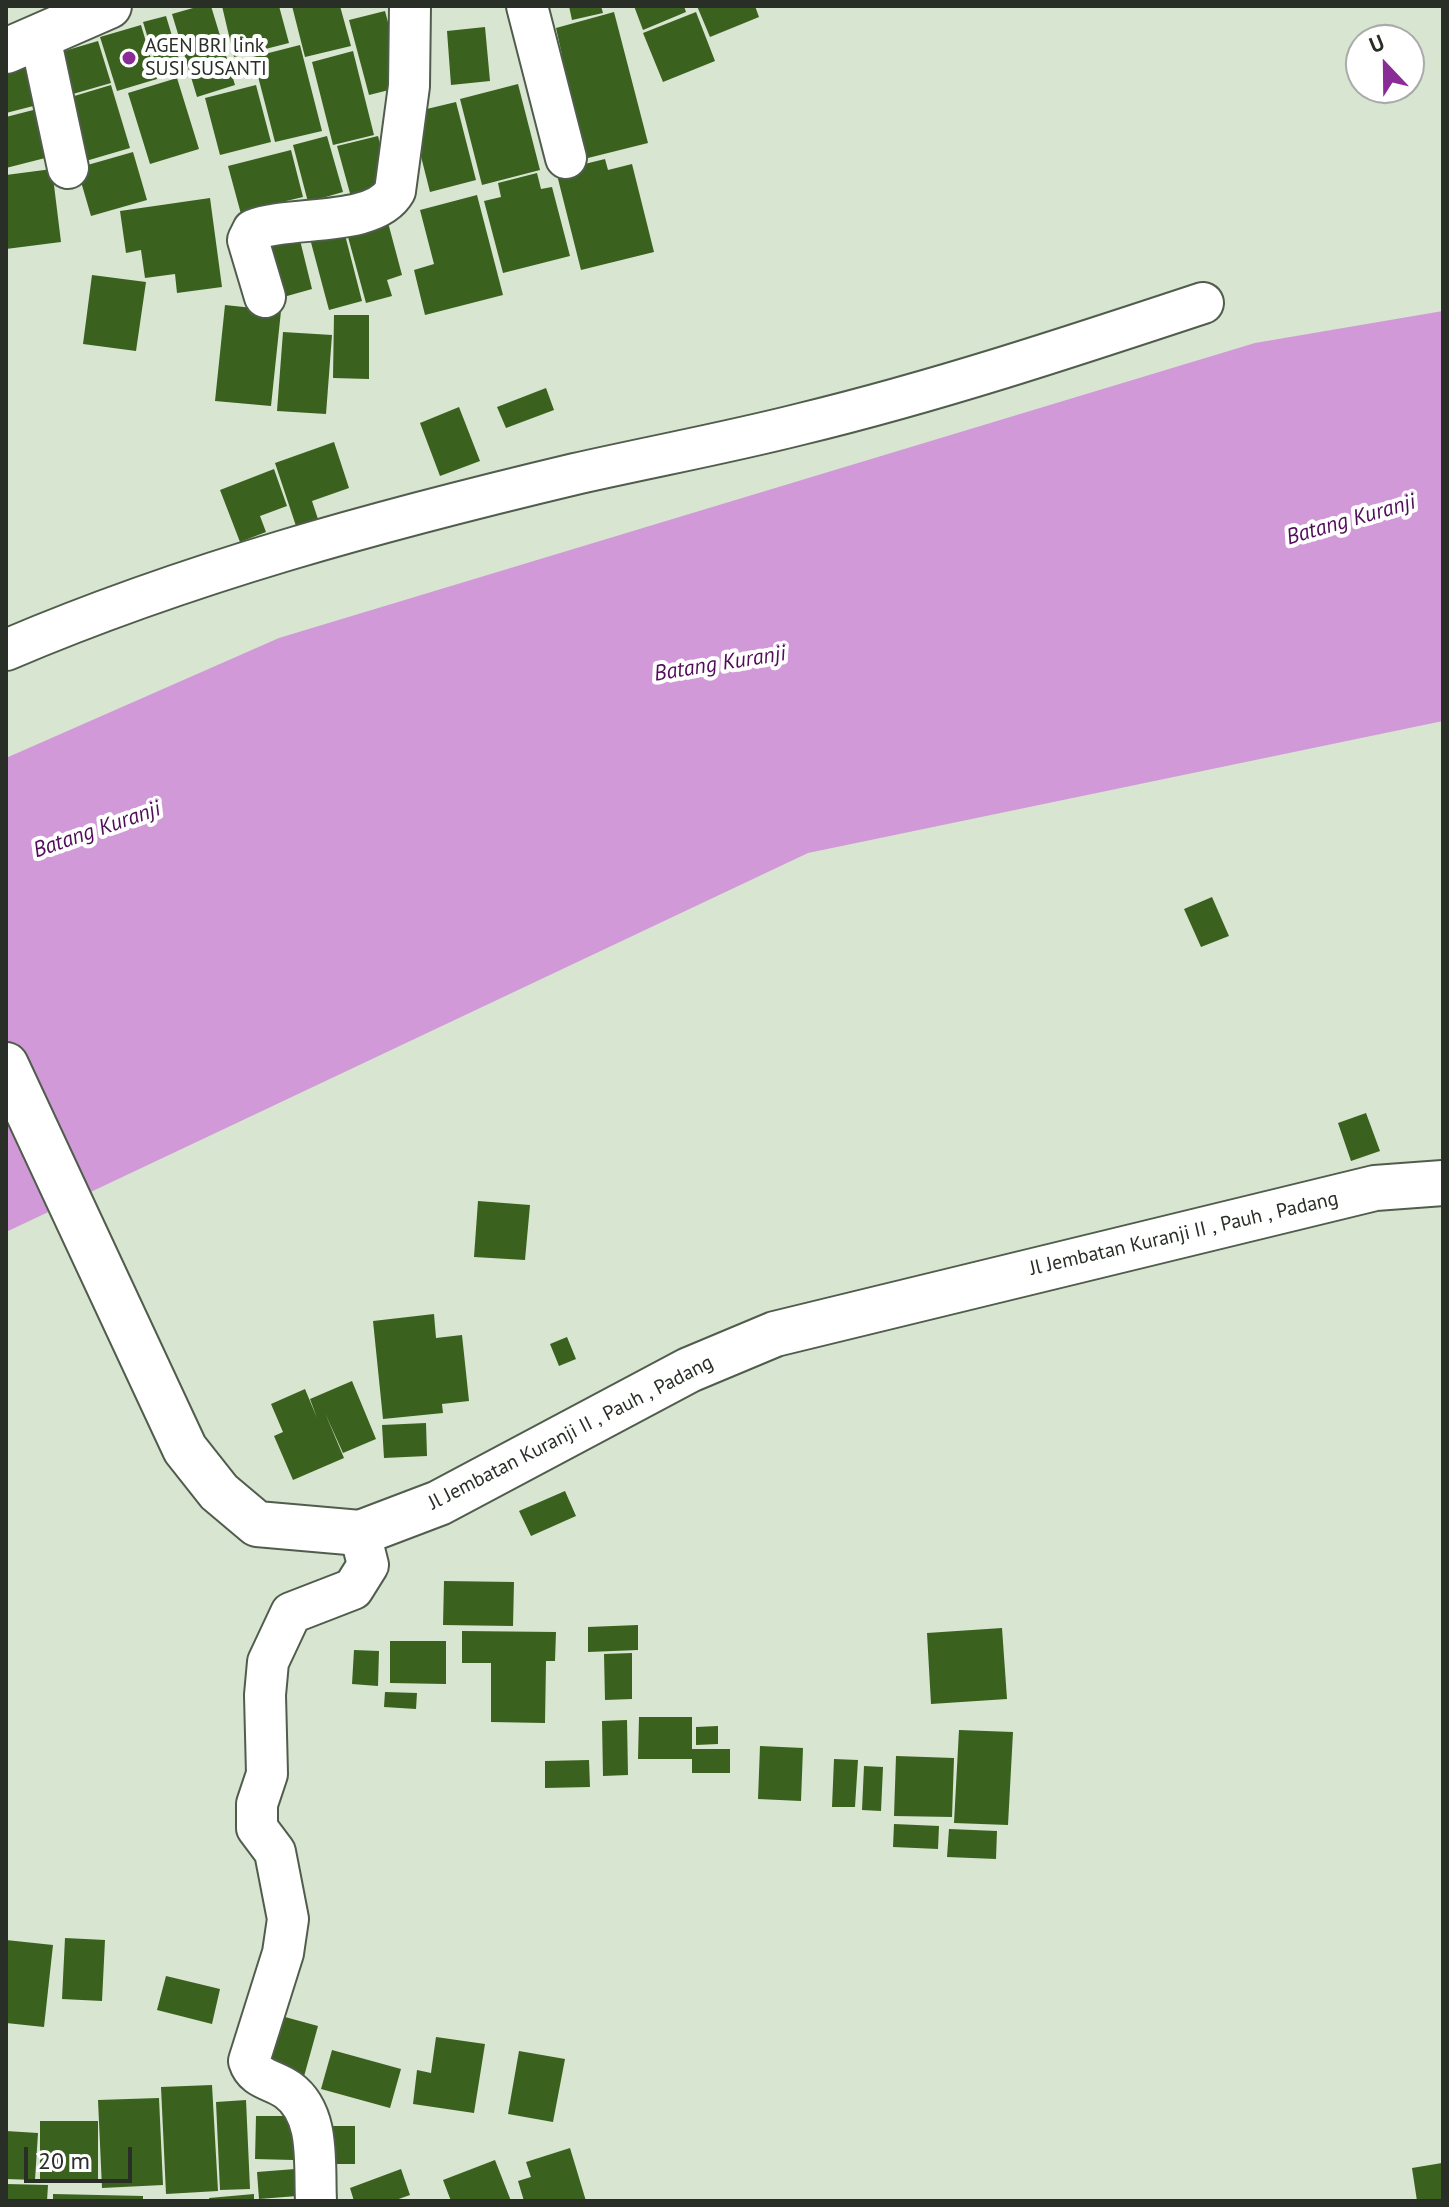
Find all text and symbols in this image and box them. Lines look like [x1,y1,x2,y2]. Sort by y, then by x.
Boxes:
north arrow [1345,24,1425,104]
text: U [1365,28,1388,59]
place label: AGEN BRI link SUSI SUSANTI [145,34,267,81]
marker: AGEN BRI link SUSI SUSANTI [120,49,138,67]
water label: Batang Kuranji [1283,489,1419,551]
water label: Batang Kuranji [652,641,788,687]
water label: Batang Kuranji [30,796,164,864]
street label: Jl Jembatan Kuranji II , Pauh , Padang [1027,1187,1341,1281]
street label: Jl Jembatan Kuranji II , Pauh , Padang [425,1351,717,1515]
scale bar [28,2131,136,2181]
text: 20 m [38,2145,90,2176]

